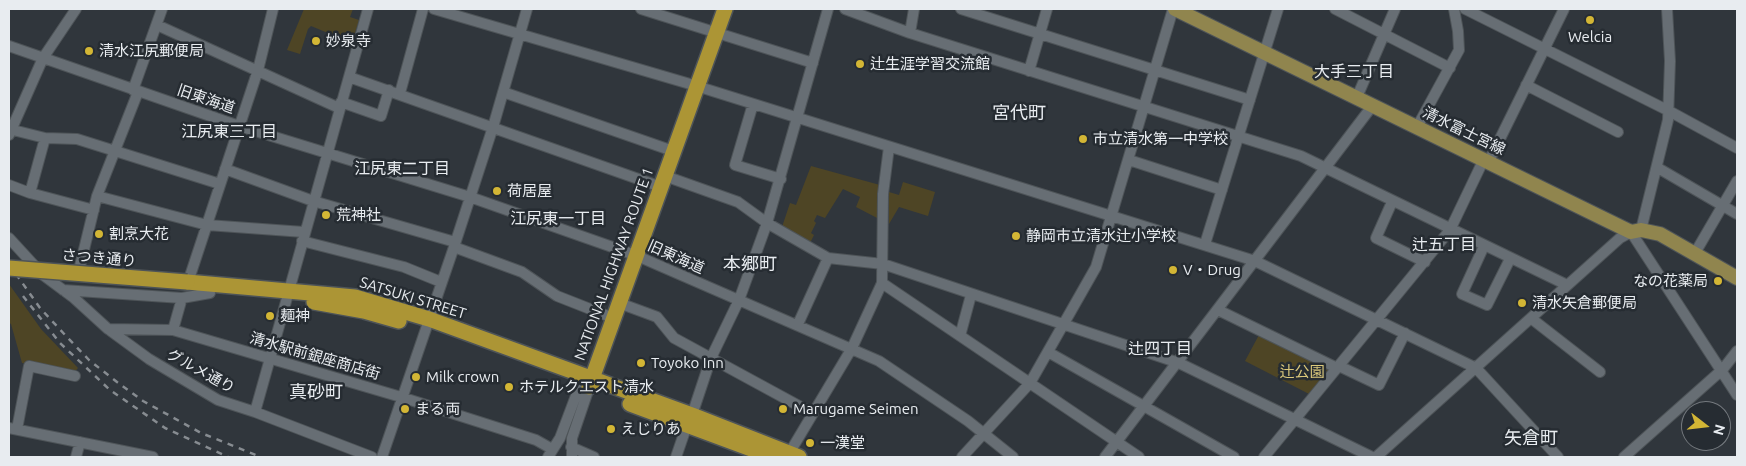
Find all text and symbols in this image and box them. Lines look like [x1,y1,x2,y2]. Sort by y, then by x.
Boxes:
marker: Welcia [1584,14,1596,26]
place label: Welcia [1568,28,1612,46]
place label: 妙泉寺 [326,32,371,50]
marker: 妙泉寺 [310,35,322,47]
place label: 清水江尻郵便局 [99,42,204,60]
marker: 清水江尻郵便局 [83,45,95,57]
place label: 辻生涯学習交流館 [870,55,990,73]
marker: 辻生涯学習交流館 [854,58,866,70]
district label: 大手三丁目 [1314,62,1394,82]
street label: 旧東海道 [175,81,237,117]
district label: 宮代町 [992,102,1046,124]
street label: 清水富士宮線 [1420,103,1508,159]
district label: 江尻東三丁目 [181,122,277,142]
place label: 市立清水第一中学校 [1093,130,1228,148]
marker: 市立清水第一中学校 [1077,133,1089,145]
district label: 江尻東二丁目 [354,159,450,179]
street label: NATIONAL HIGHWAY ROUTE 1 [571,165,657,363]
place label: 荷居屋 [507,182,552,200]
marker: 荷居屋 [491,185,503,197]
place label: 荒神社 [336,206,381,224]
marker: 荒神社 [320,209,332,221]
district label: 江尻東一丁目 [510,209,606,229]
place label: 割烹大花 [109,225,169,243]
place label: 静岡市立清水辻小学校 [1026,227,1176,245]
marker: 割烹大花 [93,228,105,240]
marker: 静岡市立清水辻小学校 [1010,230,1022,242]
district label: 辻五丁目 [1412,235,1476,255]
street label: 旧東海道 [645,237,707,277]
street label: さつき通り [61,246,137,270]
district label: 本郷町 [723,253,777,275]
place label: V・Drug [1183,261,1241,279]
marker: V・Drug [1167,264,1179,276]
place label: なの花薬局 [1633,272,1708,290]
street label: SATSUKI STREET [358,273,468,323]
marker: なの花薬局 [1712,275,1724,287]
place label: 清水矢倉郵便局 [1532,294,1637,312]
marker: 清水矢倉郵便局 [1516,297,1528,309]
place label: 麺神 [280,307,310,325]
marker: 麺神 [264,310,276,322]
street label: 清水駅前銀座商店街 [248,329,382,383]
district label: 辻四丁目 [1128,339,1192,359]
street label: グルメ通り [164,345,238,397]
place label: Toyoko Inn [651,354,724,372]
marker: Toyoko Inn [635,357,647,369]
park label: 辻公園 [1280,363,1324,381]
place label: Milk crown [426,368,499,386]
marker: Milk crown [410,371,422,383]
place label: ホテルクエスト清水 [519,378,654,396]
district label: 真砂町 [289,381,343,403]
marker: ホテルクエスト清水 [503,381,515,393]
place label: まる両 [415,400,460,418]
place label: Marugame Seimen [793,400,919,418]
north arrow [1681,401,1731,451]
marker: まる両 [399,403,411,415]
marker: Marugame Seimen [777,403,789,415]
place label: えじりあ [621,420,681,438]
marker: えじりあ [605,423,617,435]
text: N [1710,423,1729,437]
district label: 矢倉町 [1504,427,1558,449]
place label: 一漢堂 [820,434,865,452]
marker: 一漢堂 [804,437,816,449]

